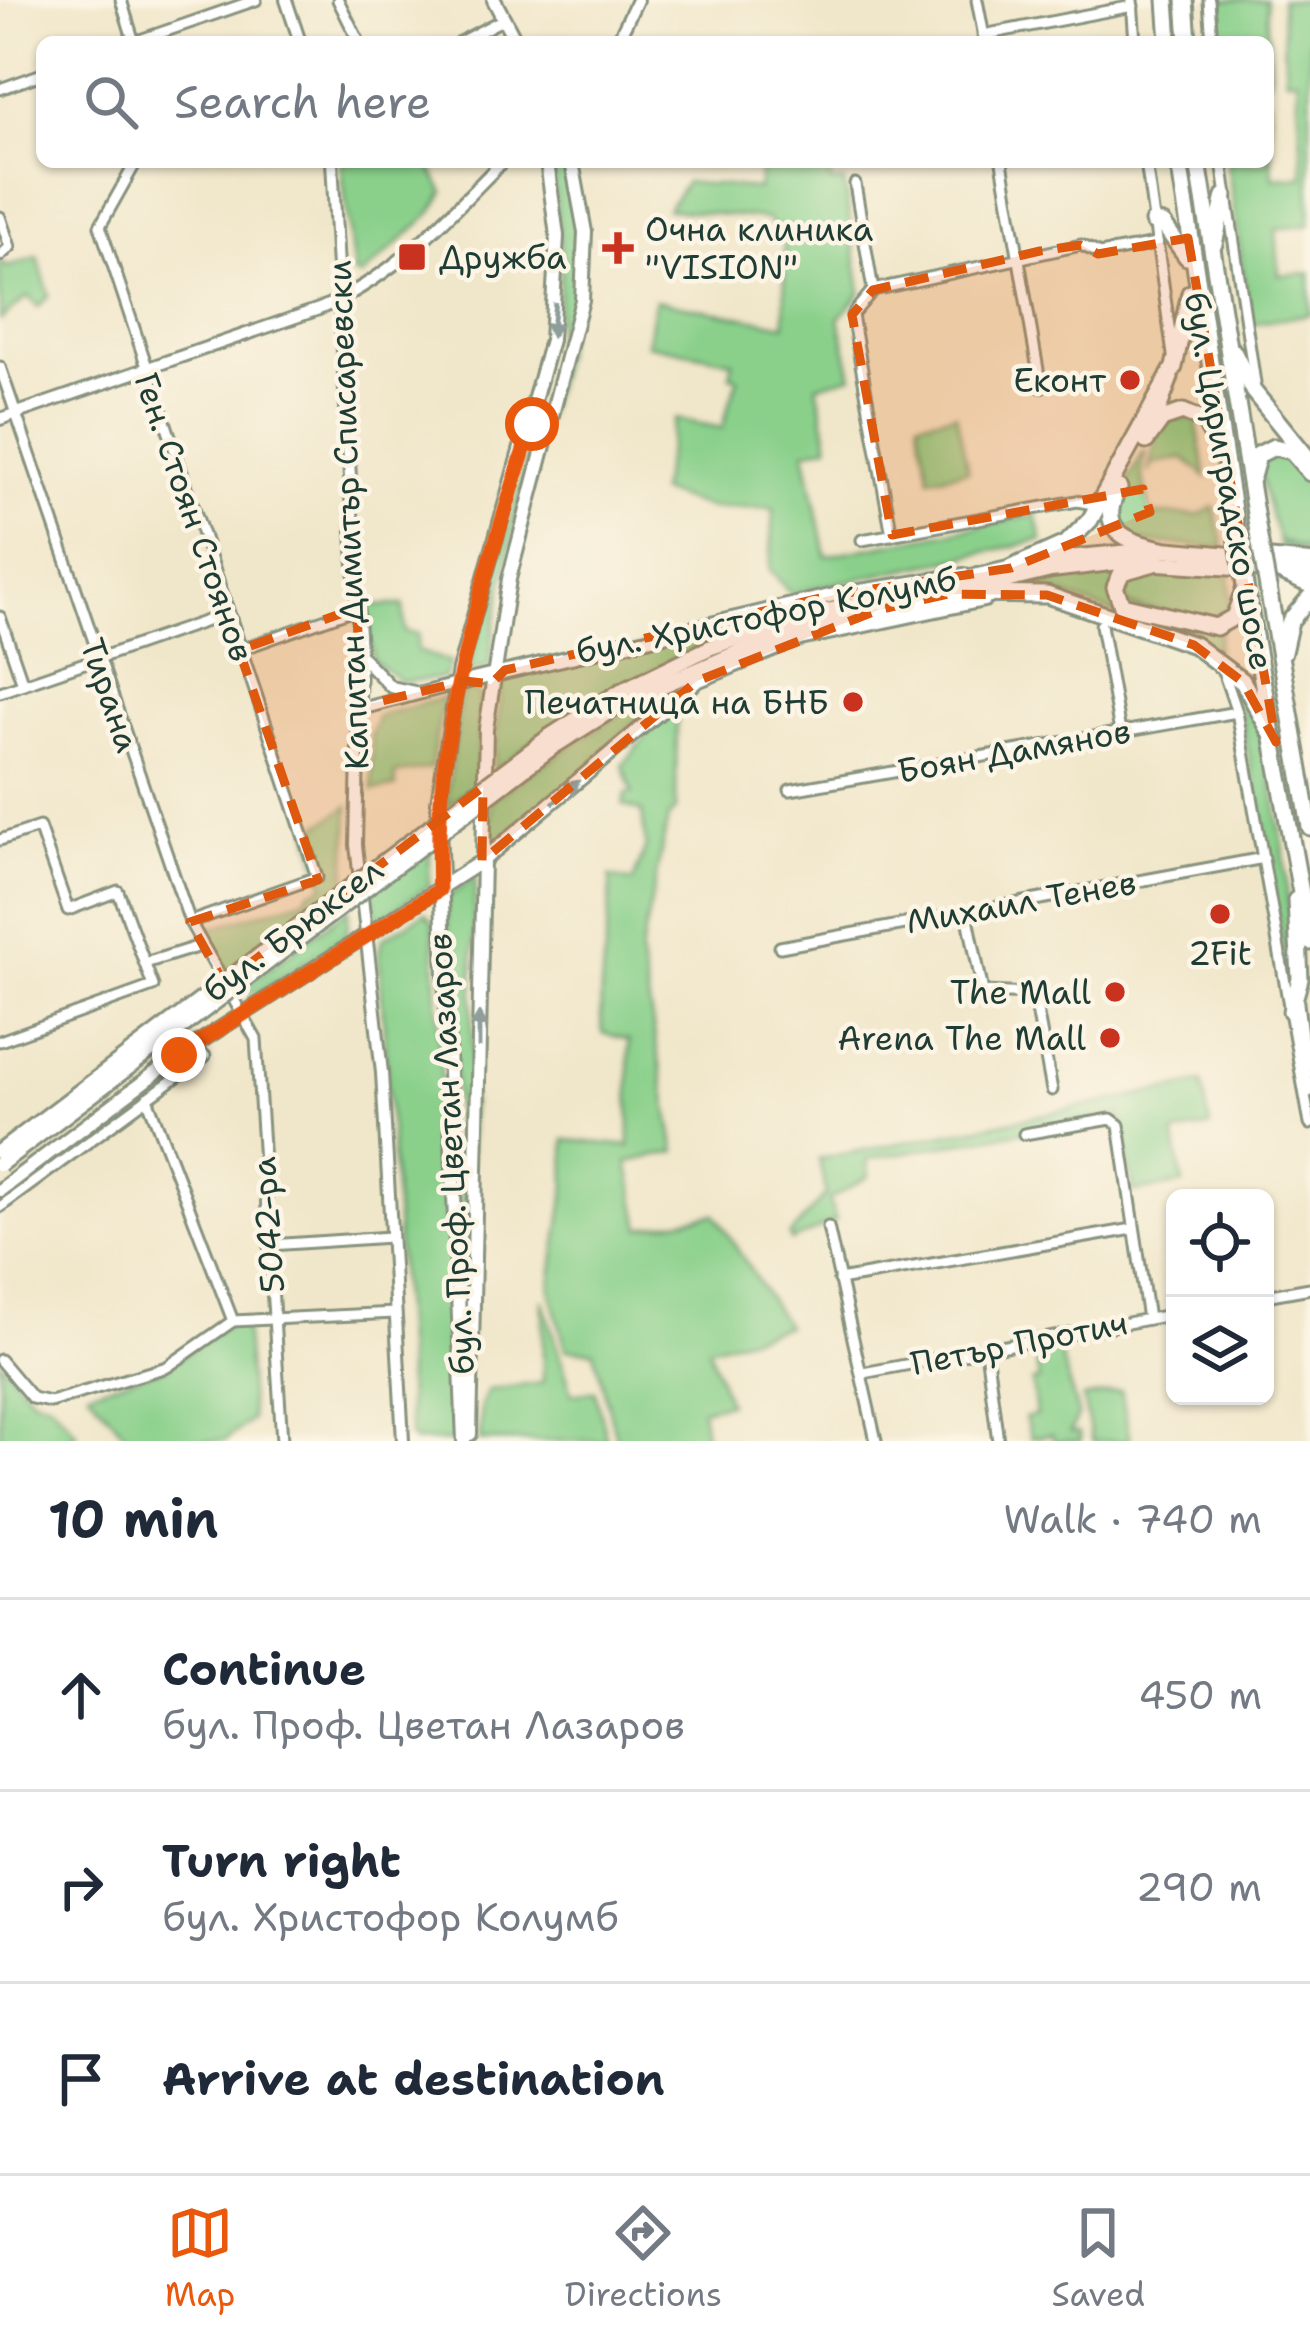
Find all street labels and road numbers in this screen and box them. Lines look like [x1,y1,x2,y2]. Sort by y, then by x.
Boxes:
street label: Капитан Димитър Списаревски [317,259,379,771]
street label: бул. Цариградско шосе [1174,288,1284,674]
street label: Ген. Стоян Стоянов [124,367,264,667]
street label: бул. Христофор Колумб [572,556,960,674]
street label: Тирана [70,632,150,758]
street label: Боян Дамянов [894,708,1134,794]
street label: бул. Брюксел [194,848,392,1012]
street label: Михаил Тенев [903,860,1139,944]
street label: бул. Проф. Цветан Лазаров [417,932,485,1376]
street label: 5042-ра [241,1155,295,1295]
street label: Петър Протич [907,1300,1131,1386]

